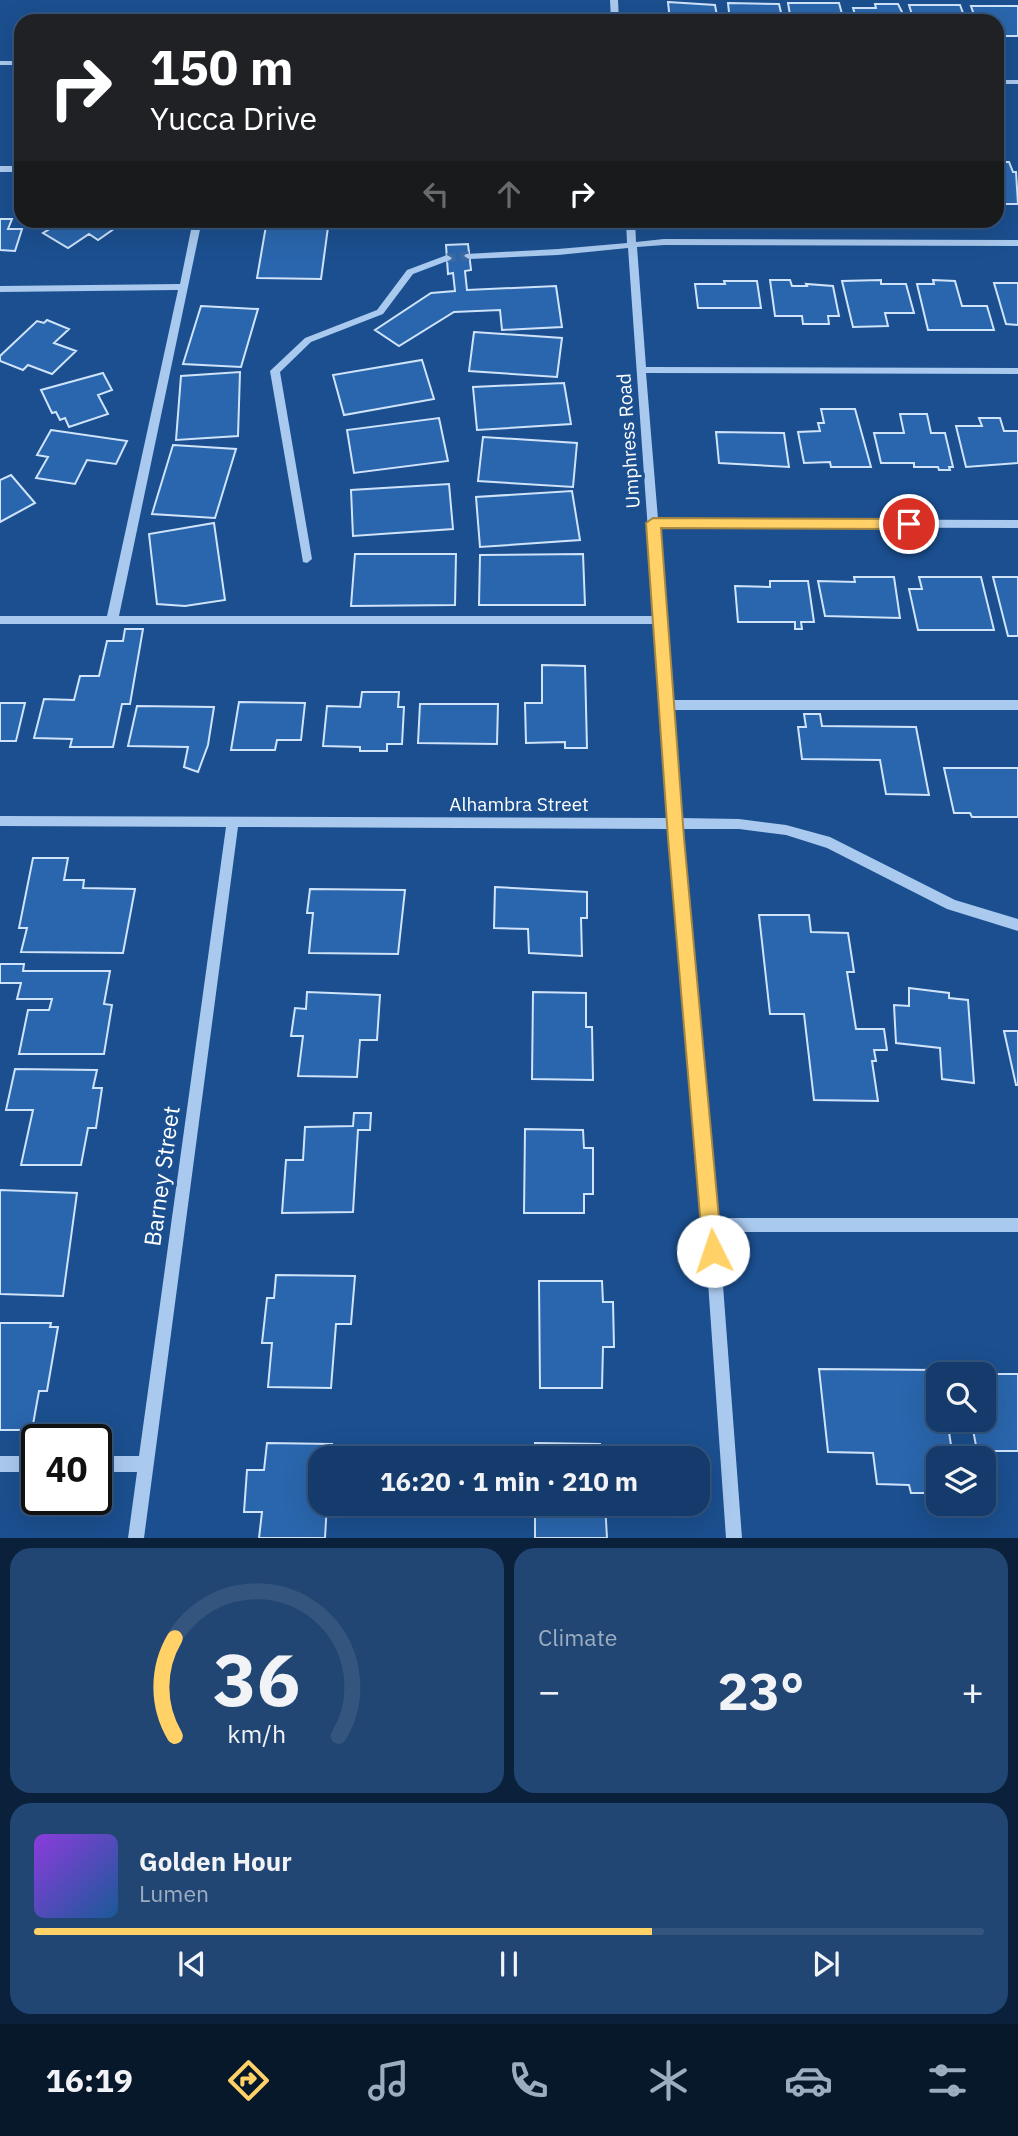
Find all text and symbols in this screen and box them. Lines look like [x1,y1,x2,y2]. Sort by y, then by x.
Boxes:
text: 150 m [150,35,294,98]
icon: right [35,42,126,133]
text: Yucca Drive [150,97,317,139]
icon: left [417,175,455,213]
icon: ahead [490,175,528,213]
icon: right [563,175,601,213]
street label: Umphress Road [611,373,645,509]
pin [879,494,939,554]
icon: arrive [890,505,928,543]
street label: Alhambra Street [449,792,589,816]
street label: Barney Street [136,1104,186,1248]
position arrow [676,1214,750,1288]
map controls [926,1362,996,1516]
button: search [926,1362,996,1432]
speed limit sign: 40 [21,1424,112,1515]
button: layers [926,1446,996,1516]
text: 16:20 · 1 min · 210 m [380,1464,638,1498]
text: Climate [538,1622,617,1652]
text: 36 [213,1632,301,1727]
text: 23° [718,1657,804,1724]
text: − [538,1666,561,1715]
text: + [961,1666,984,1715]
text: km/h [228,1717,286,1750]
text: Golden Hour [139,1844,292,1878]
text: Lumen [139,1878,209,1908]
icon: previous [173,1945,211,1983]
icon: pause [490,1945,528,1983]
icon: next [807,1945,845,1983]
icon: directions [224,2056,273,2105]
icon: music [364,2056,413,2105]
icon: phone [504,2056,553,2105]
icon: climate [644,2056,693,2105]
icon: car [784,2056,833,2105]
icon: filters [923,2056,972,2105]
text: 16:19 [45,2059,133,2101]

